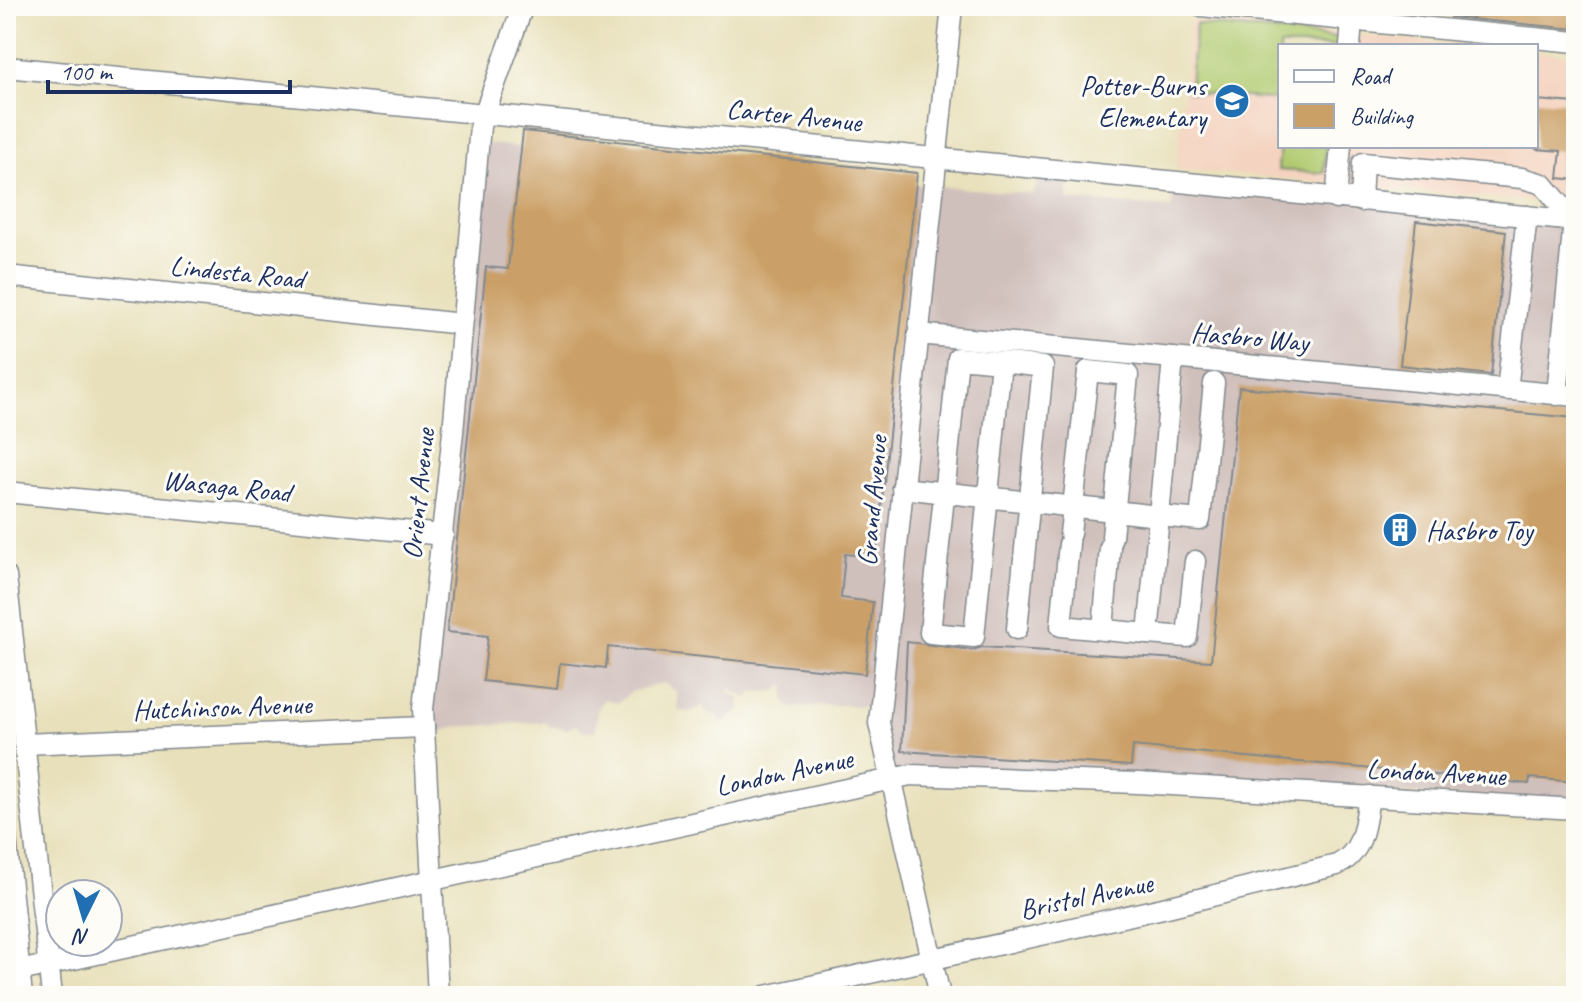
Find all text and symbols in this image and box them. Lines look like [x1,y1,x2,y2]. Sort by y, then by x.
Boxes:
scale bar [48,44,290,94]
legend [1278,44,1538,148]
text: 100 m [60,57,114,87]
text: Road [1350,61,1394,91]
place label: Potter-Burns Elementary [1080,68,1208,135]
school or university icon: Potter-Burns Elementary [1213,82,1251,120]
street label: Carter Avenue [725,91,865,140]
text: Building [1350,101,1415,131]
street label: Lindesta Road [168,248,309,297]
street label: Hasbro Way [1190,314,1313,360]
street label: Orient Avenue [394,425,442,561]
street label: Grand Avenue [849,433,895,568]
street label: Wasaga Road [161,462,297,511]
building icon: Hasbro Toy [1381,511,1419,549]
place label: Hasbro Toy [1426,513,1535,548]
street label: Hutchinson Avenue [132,686,314,728]
street label: London Avenue [712,740,857,804]
street label: London Avenue [1366,751,1508,793]
street label: Bristol Avenue [1016,864,1157,927]
north arrow [44,878,124,958]
text: N [71,922,90,951]

